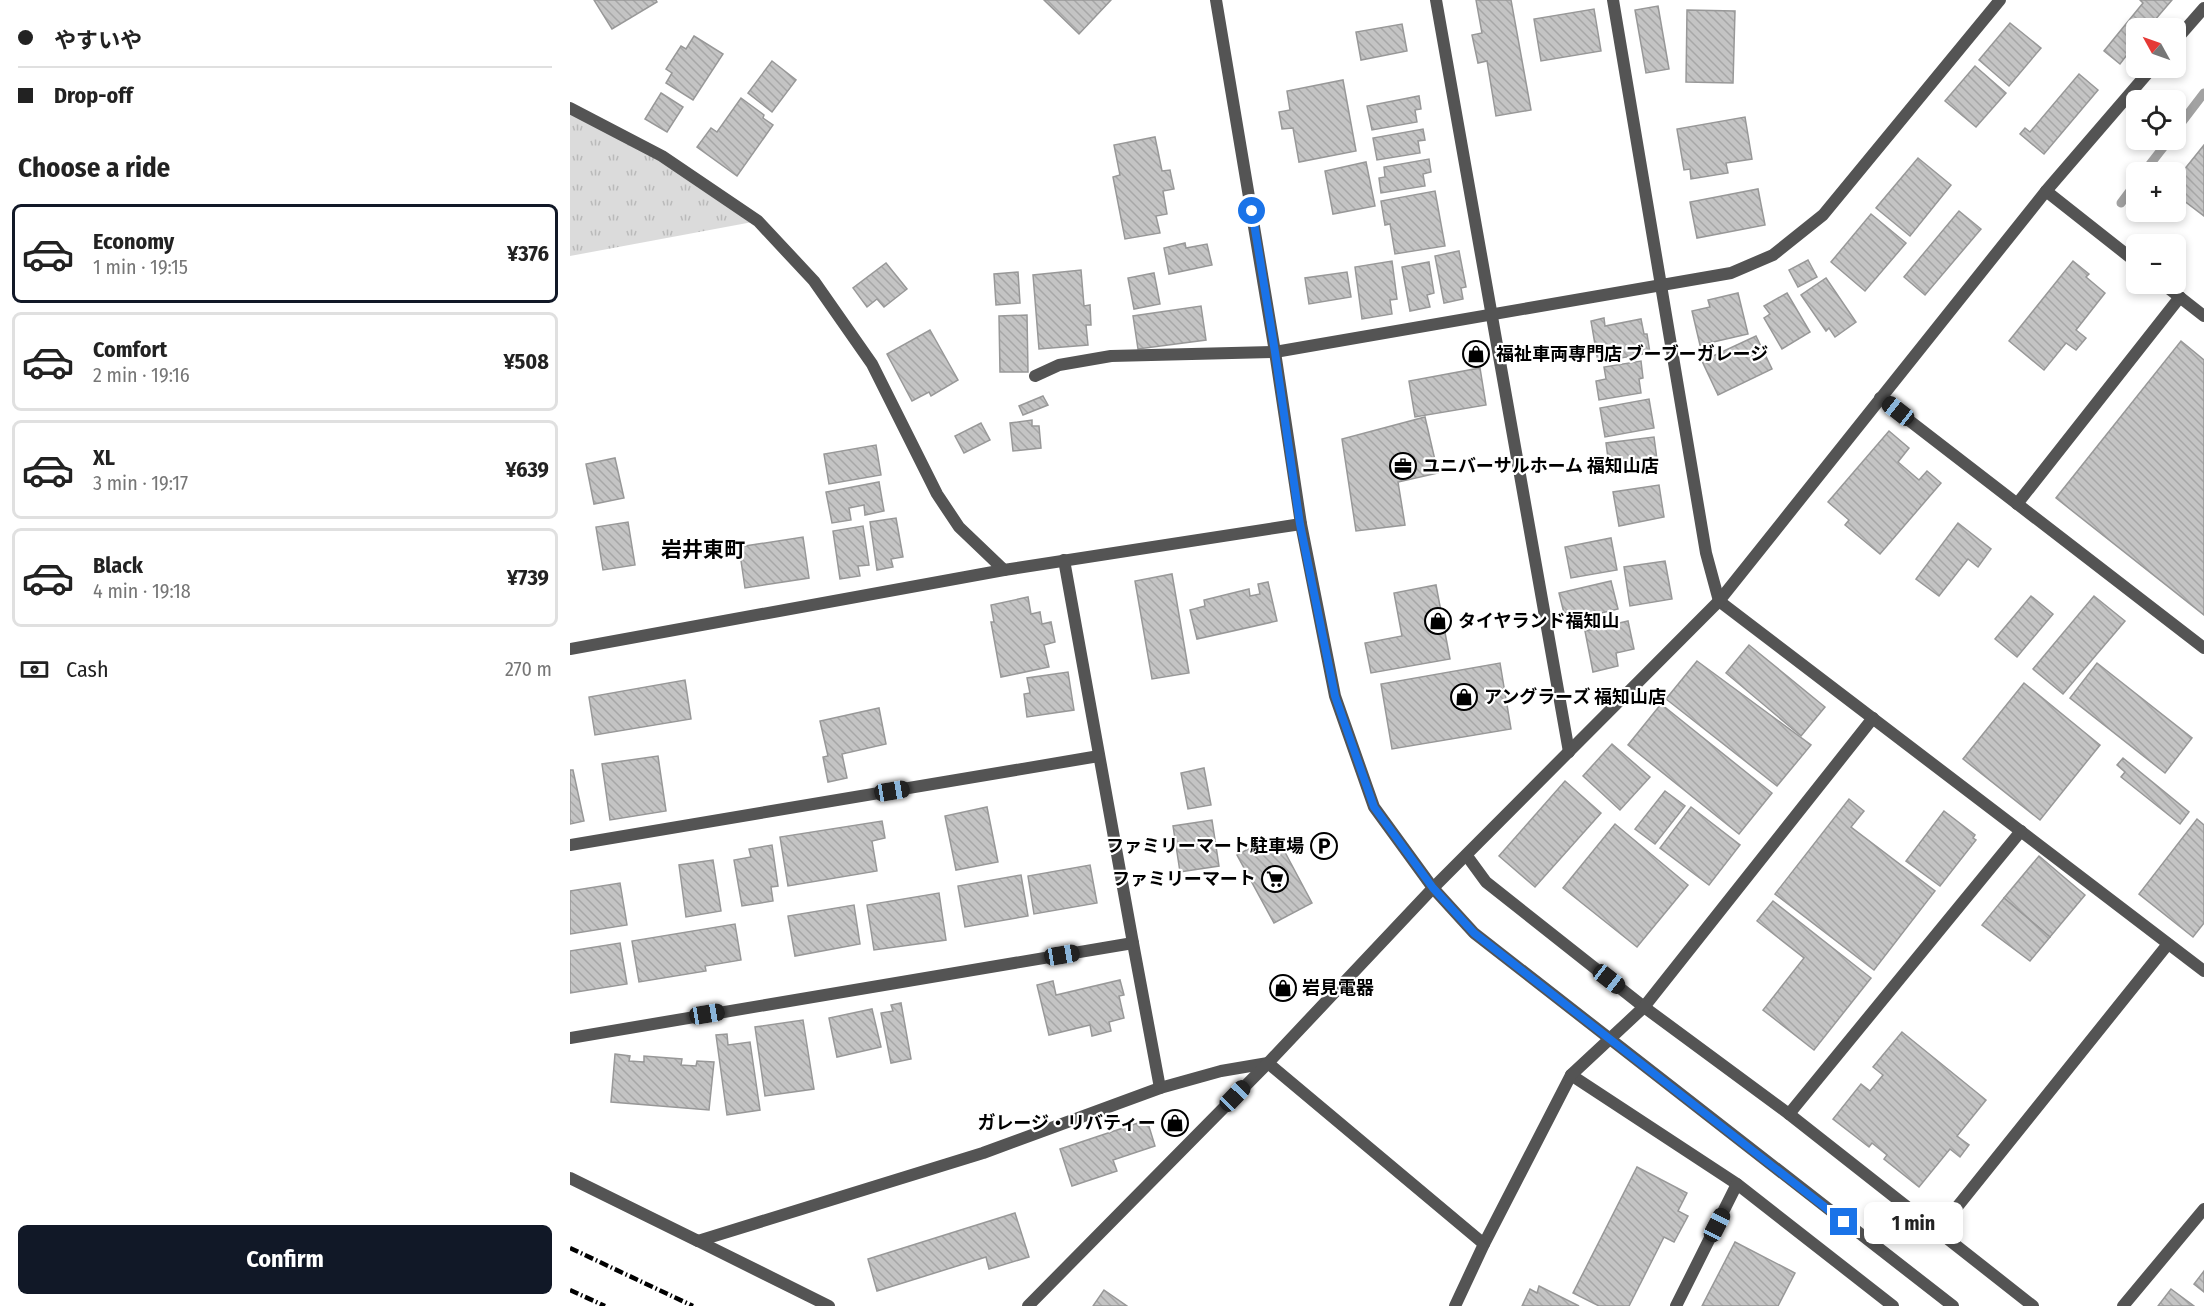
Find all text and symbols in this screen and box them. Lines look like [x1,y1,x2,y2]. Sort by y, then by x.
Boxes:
north arrow [2126,18,2186,78]
map controls [2126,18,2186,294]
text: やすいや [54,27,142,54]
text: Drop-off [54,82,133,109]
button: locate [2126,90,2186,150]
text: Choose a ride [18,152,170,184]
button: + [2126,162,2186,222]
route start [1238,197,1265,224]
icon: car [21,227,75,281]
text: Economy [93,228,174,255]
button: − [2126,234,2186,294]
text: ¥376 [507,240,549,267]
text: 1 min · 19:15 [93,255,188,279]
icon: car [21,335,75,389]
text: Comfort [93,336,167,363]
shop icon: 福祉車両専門店 ブーブーガレージ [1461,339,1491,369]
place label: 福祉車両専門店 ブーブーガレージ [1496,343,1768,365]
text: ¥508 [503,348,549,375]
text: 2 min · 19:16 [93,363,190,387]
car [1878,393,1918,429]
icon: car [21,443,75,497]
text: XL [93,444,115,471]
office icon: ユニバーサルホーム 福知山店 [1388,451,1418,481]
place label: ユニバーサルホーム 福知山店 [1422,455,1659,477]
text: ¥639 [505,456,549,483]
text: 3 min · 19:17 [93,471,188,495]
district label: 岩井東町 [661,537,745,563]
icon: car [21,551,75,605]
text: Black [93,552,143,579]
text: ¥739 [507,564,549,591]
text: 4 min · 19:18 [93,579,191,603]
shop icon: タイヤランド福知山 [1423,606,1453,636]
place label: タイヤランド福知山 [1458,610,1619,632]
icon: cash [18,653,51,686]
text: Cash [66,656,109,683]
text: 270 m [505,657,552,681]
shop icon: アングラーズ 福知山店 [1449,682,1479,712]
place label: アングラーズ 福知山店 [1484,686,1666,708]
car [873,779,911,803]
parking icon: ファミリーマート駐車場 [1309,831,1339,861]
place label: ファミリーマート駐車場 [1106,835,1304,857]
supermarket icon: ファミリーマート [1260,864,1290,894]
place label: ファミリーマート [1112,868,1256,890]
car [1043,943,1081,967]
car [1589,961,1629,997]
shop icon: 岩見電器 [1268,973,1298,1003]
place label: 岩見電器 [1302,977,1374,999]
car [688,1002,726,1026]
car [1216,1077,1254,1115]
shop icon: ガレージ・リバティー [1160,1108,1190,1138]
place label: ガレージ・リバティー [977,1112,1156,1134]
callout: 1 min [1865,1201,1964,1243]
car [1701,1205,1733,1245]
route end [1830,1208,1857,1235]
text: 1 min [1892,1211,1935,1235]
button: Confirm [18,1225,552,1294]

